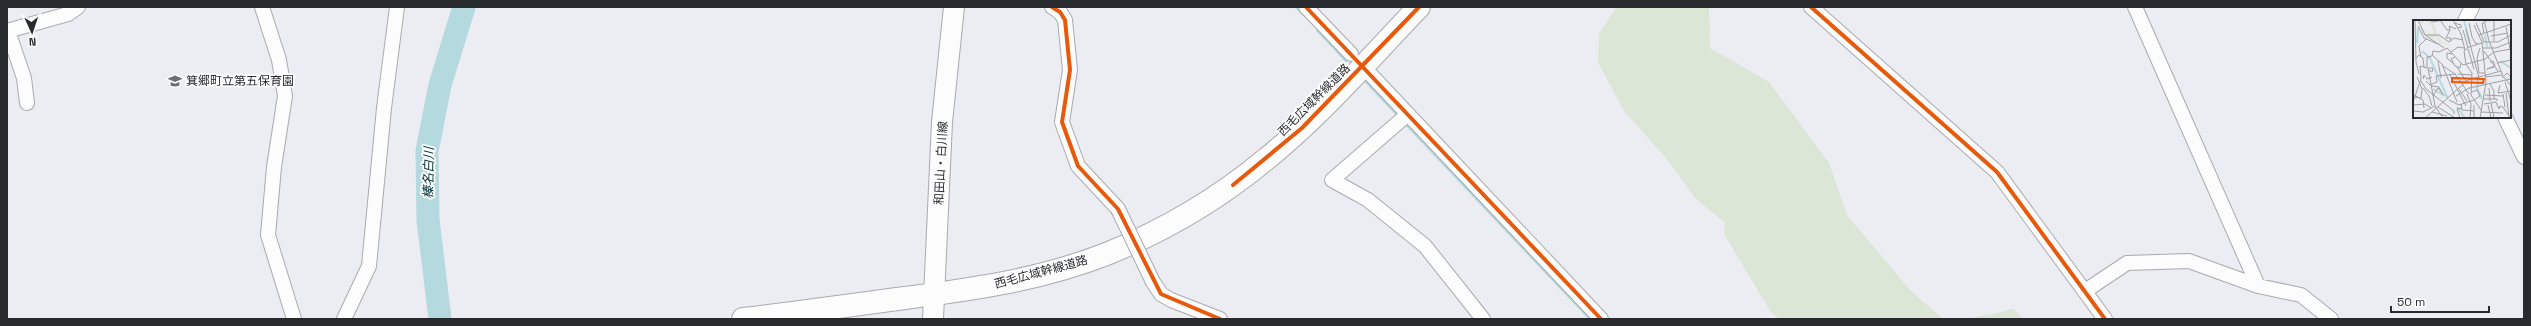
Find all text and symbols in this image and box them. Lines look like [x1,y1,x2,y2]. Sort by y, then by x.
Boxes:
north arrow [12,12,52,52]
inset map [2413,20,2511,118]
text: N [28,35,37,49]
street label: 西毛広域幹線道路 [1274,60,1354,140]
school or university icon: 箕郷町立第五保育園 [167,73,183,89]
place label: 箕郷町立第五保育園 [186,73,294,89]
street label: 和田山・白川線 [931,121,951,205]
water label: 榛名白川 [420,145,437,199]
street label: 西毛広域幹線道路 [993,252,1089,292]
scale bar [2391,288,2489,314]
text: 50 m [2397,294,2425,310]

